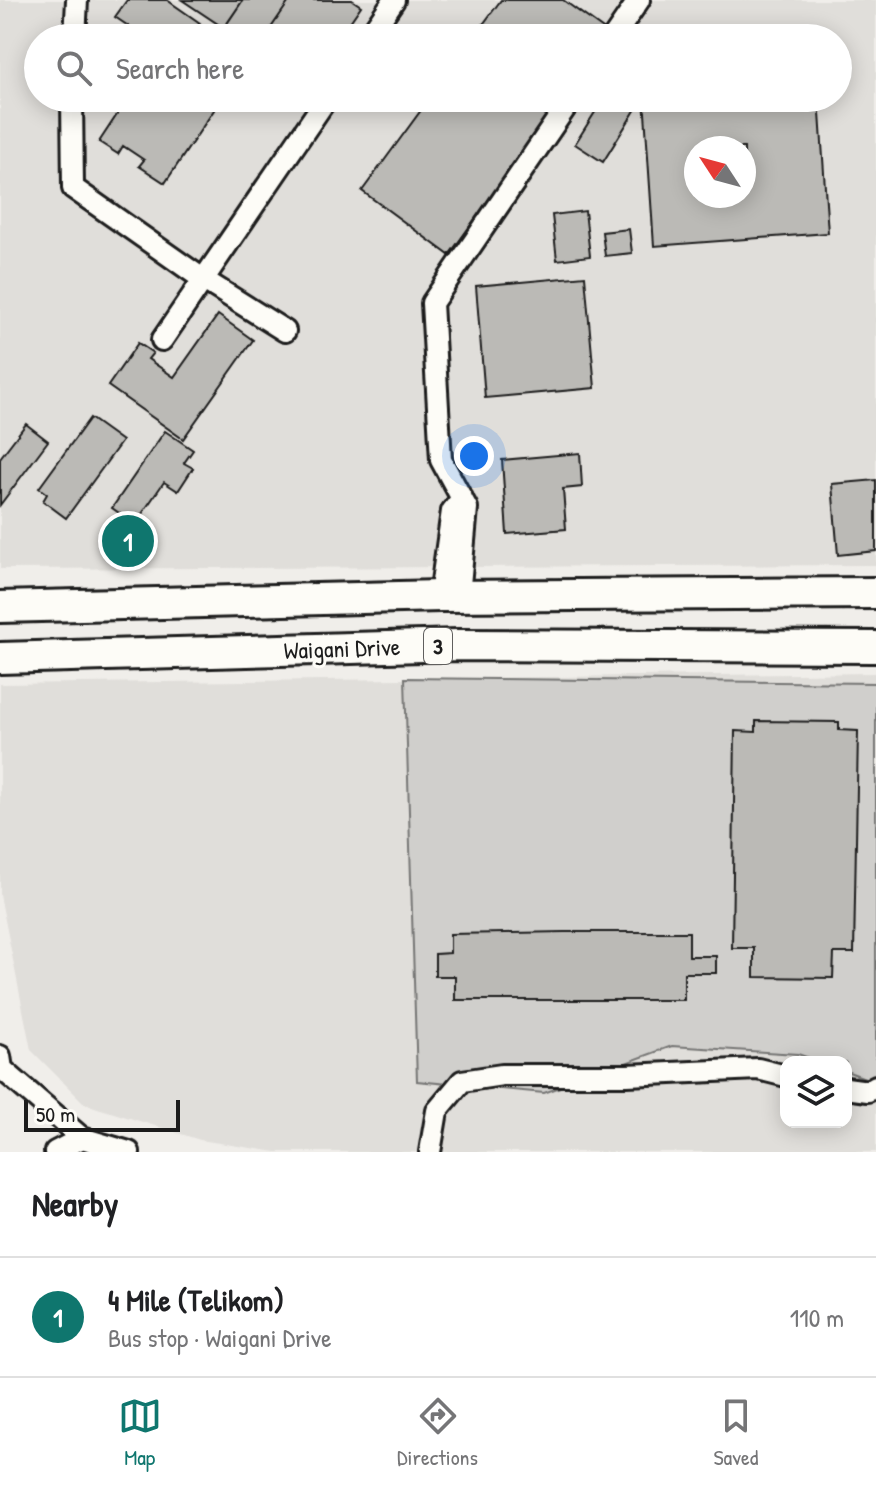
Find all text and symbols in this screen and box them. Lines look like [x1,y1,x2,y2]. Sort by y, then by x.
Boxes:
search box [24,24,852,112]
icon: search [52,46,96,90]
text: Search here [116,48,244,88]
north arrow [684,136,756,208]
your location [454,436,494,476]
pin: 1 [102,511,154,571]
road number: 3 [424,628,452,664]
street label: Waigani Drive [283,630,401,666]
map controls [780,1056,852,1128]
button: layers [780,1056,852,1128]
scale bar [24,1096,180,1132]
text: 50 m [36,1099,75,1129]
text: Nearby [32,1181,118,1227]
text: 4 Mile (Telikom) [108,1280,284,1320]
text: 1 [53,1300,63,1335]
text: 110 m [790,1300,844,1335]
text: Bus stop · Waigani Drive [108,1320,332,1355]
tab: Map [118,1394,162,1472]
tab: Directions [397,1394,478,1472]
tab: Saved [713,1394,758,1472]

